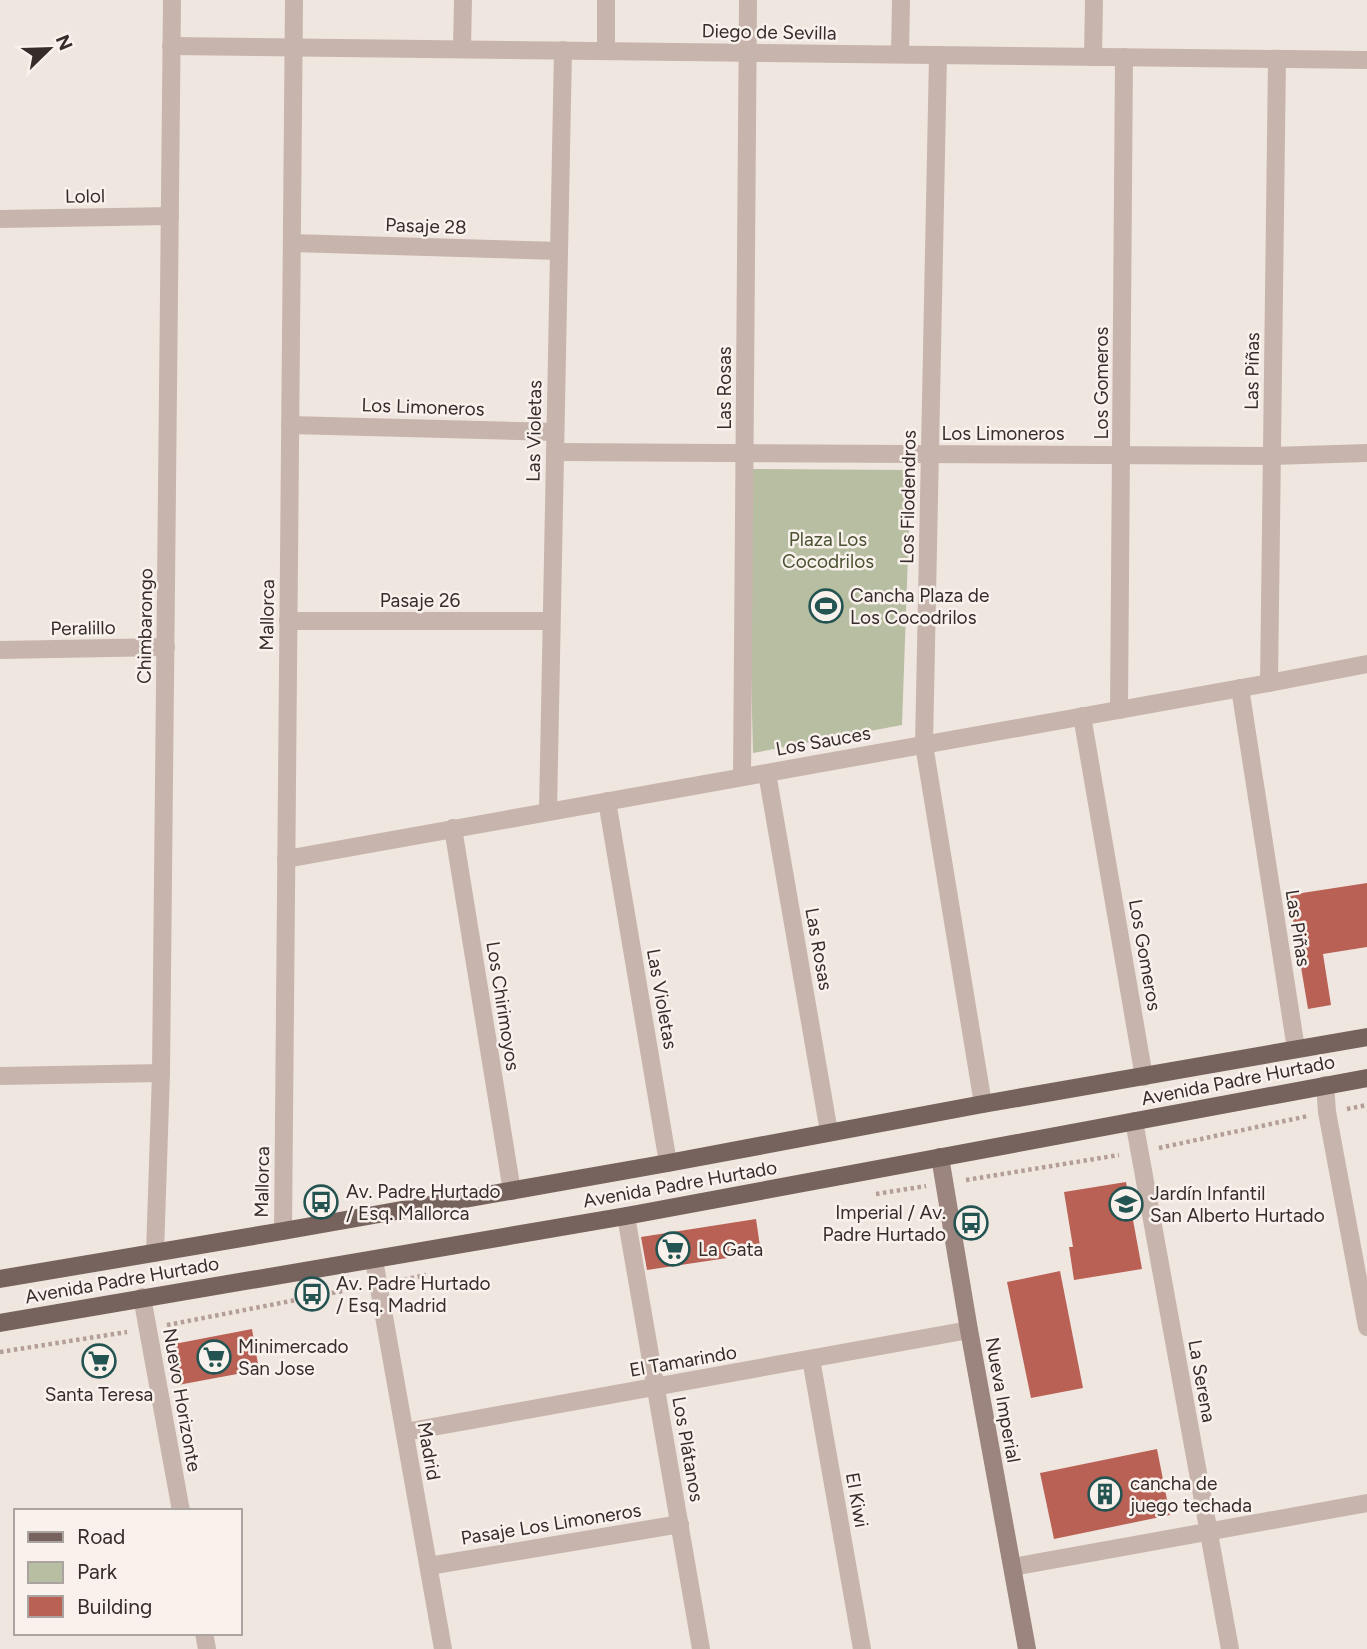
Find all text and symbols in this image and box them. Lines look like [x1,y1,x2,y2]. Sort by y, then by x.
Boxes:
north arrow [14,14,84,84]
street label: Diego de Sevilla [701,19,837,45]
text: N [51,31,78,54]
street label: Lolol [65,184,105,208]
street label: Pasaje 28 [385,213,467,239]
street label: Los Gomeros [1090,326,1113,439]
street label: Las Piñas [1240,332,1264,410]
street label: Las Rosas [713,346,736,430]
street label: Las Violetas [522,380,546,482]
street label: Los Limoneros [361,393,485,421]
street label: Los Limoneros [941,422,1065,445]
street label: Los Filodendros [895,430,921,564]
park label: Plaza Los Cocodrilos [782,528,874,573]
street label: Chimbarongo [132,568,158,684]
street label: Mallorca [255,579,279,651]
place label: Cancha Plaza de Los Cocodrilos [850,584,989,629]
sports icon: Cancha Plaza de Los Cocodrilos [807,587,845,625]
street label: Pasaje 26 [380,589,461,612]
street label: Peralillo [50,616,116,640]
street label: Los Sauces [774,721,872,761]
street label: Las Piñas [1281,888,1315,968]
street label: Los Gomeros [1124,897,1166,1013]
street label: Las Rosas [800,906,838,992]
street label: Los Chirimoyos [481,940,525,1072]
street label: Las Violetas [642,947,682,1051]
street label: Avenida Padre Hurtado [1139,1050,1337,1110]
street label: Mallorca [250,1146,274,1218]
street label: Avenida Padre Hurtado [581,1156,779,1212]
place label: Av. Padre Hurtado / Esq. Mallorca [346,1180,501,1225]
place label: Jardín Infantil San Alberto Hurtado [1150,1182,1325,1227]
bus stop icon: Av. Padre Hurtado / Esq. Mallorca [302,1183,340,1221]
school or university icon: Jardín Infantil San Alberto Hurtado [1107,1185,1145,1223]
place label: Imperial / Av. Padre Hurtado [823,1201,946,1246]
bus stop icon: Imperial / Av. Padre Hurtado [952,1204,990,1242]
supermarket icon: La Gata [654,1230,692,1268]
place label: La Gata [698,1238,763,1261]
street label: Avenida Padre Hurtado [23,1252,221,1308]
place label: Av. Padre Hurtado / Esq. Madrid [336,1272,491,1317]
bus stop icon: Av. Padre Hurtado / Esq. Madrid [293,1275,331,1313]
street label: Nuevo Horizonte [158,1326,206,1474]
place label: Minimercado San Jose [238,1335,349,1380]
street label: Nueva Imperial [981,1335,1025,1465]
supermarket icon: Minimercado San Jose [195,1338,233,1376]
street label: La Serena [1183,1338,1221,1424]
street label: El Tamarindo [628,1340,738,1382]
supermarket icon: Santa Teresa [80,1342,118,1380]
place label: Santa Teresa [45,1383,153,1406]
street label: Los Plátanos [667,1395,709,1504]
street label: Madrid [413,1420,445,1482]
street label: El Kiwi [841,1471,873,1529]
place label: cancha de juego techada [1129,1472,1252,1517]
building icon: cancha de juego techada [1086,1475,1124,1513]
street label: Pasaje Los Limoneros [459,1498,643,1550]
legend [14,1509,242,1635]
text: Road [77,1524,125,1549]
text: Park [77,1559,118,1584]
text: Building [77,1594,152,1619]

